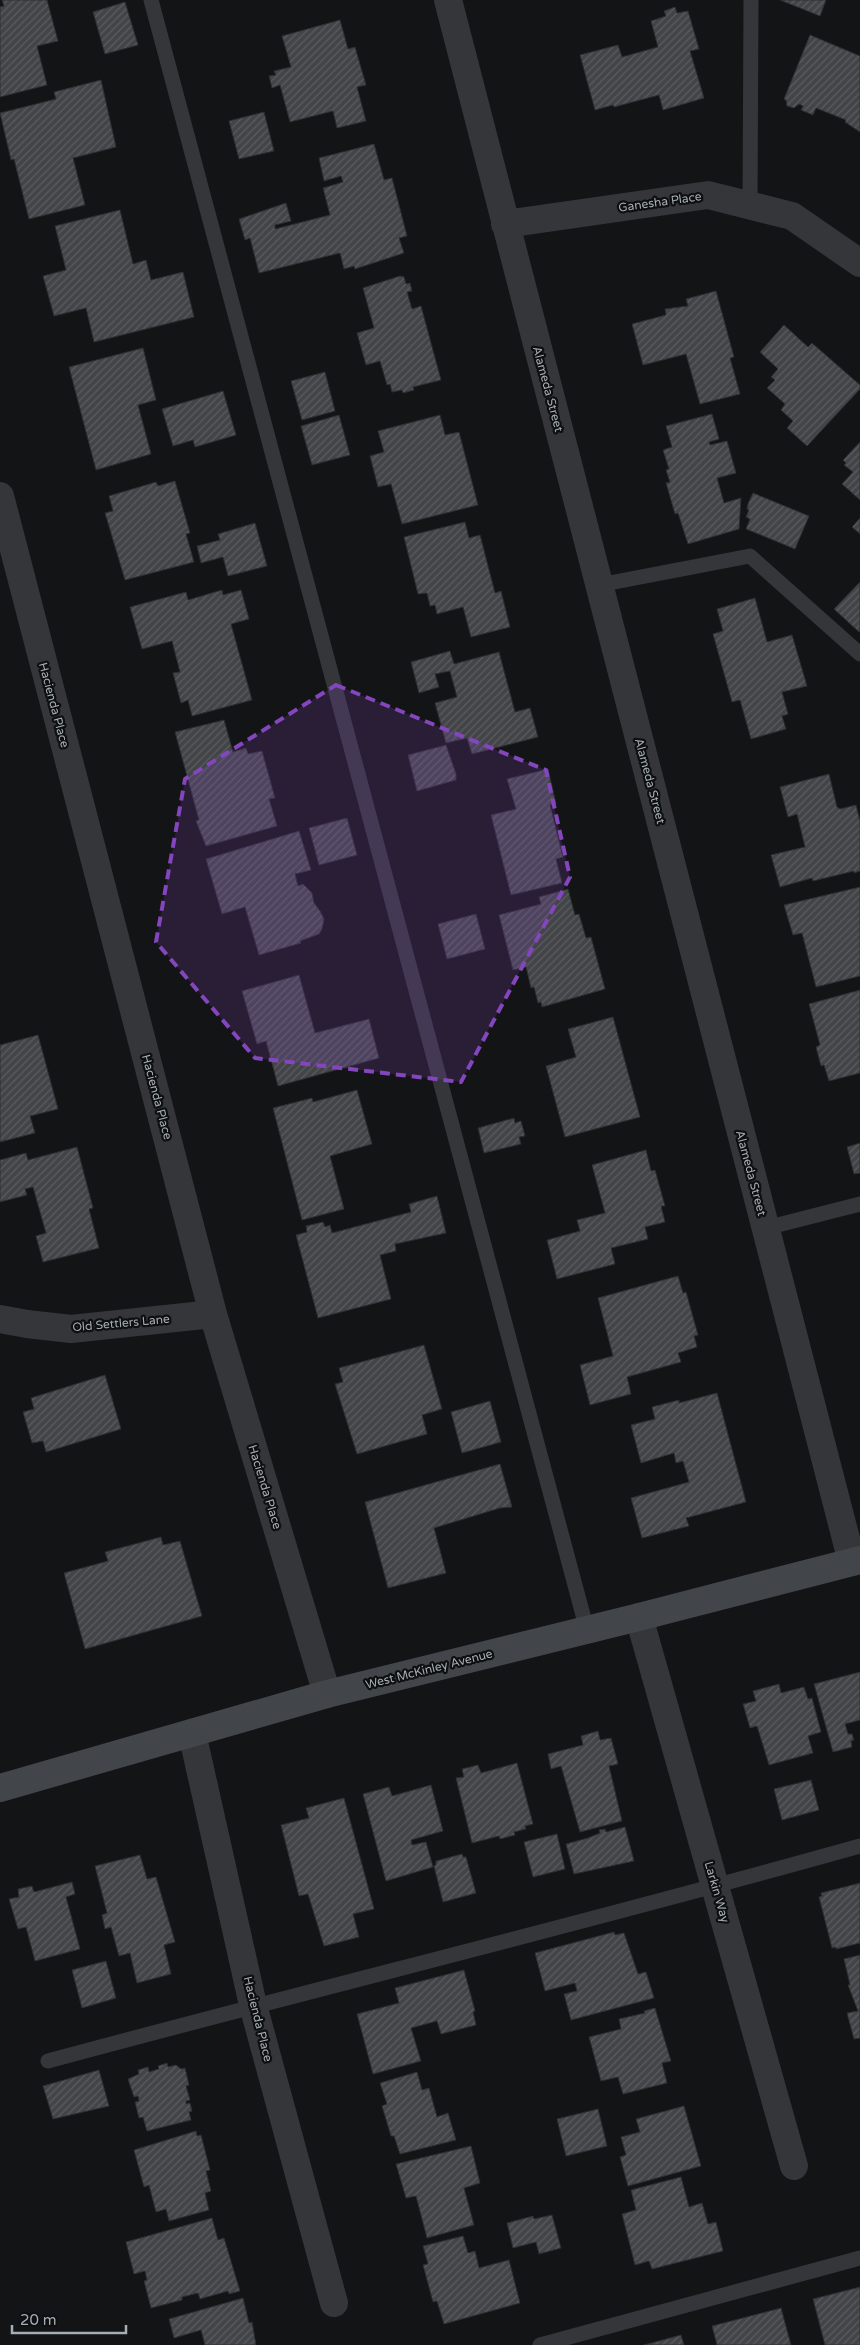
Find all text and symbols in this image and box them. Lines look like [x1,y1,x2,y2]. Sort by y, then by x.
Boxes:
street label: Ganesha Place [618,189,703,215]
street label: Alameda Street [530,345,566,434]
street label: Hacienda Place [36,661,72,749]
street label: Alameda Street [632,737,668,826]
street label: Hacienda Place [139,1053,175,1141]
street label: Alameda Street [733,1129,769,1218]
street label: Old Settlers Lane [72,1312,170,1334]
street label: Hacienda Place [246,1443,285,1531]
street label: West McKinley Avenue [364,1646,494,1692]
street label: Larkin Way [702,1860,733,1925]
street label: Hacienda Place [241,1975,275,2063]
scale bar [12,2302,126,2334]
text: 20 m [20,2311,57,2329]

